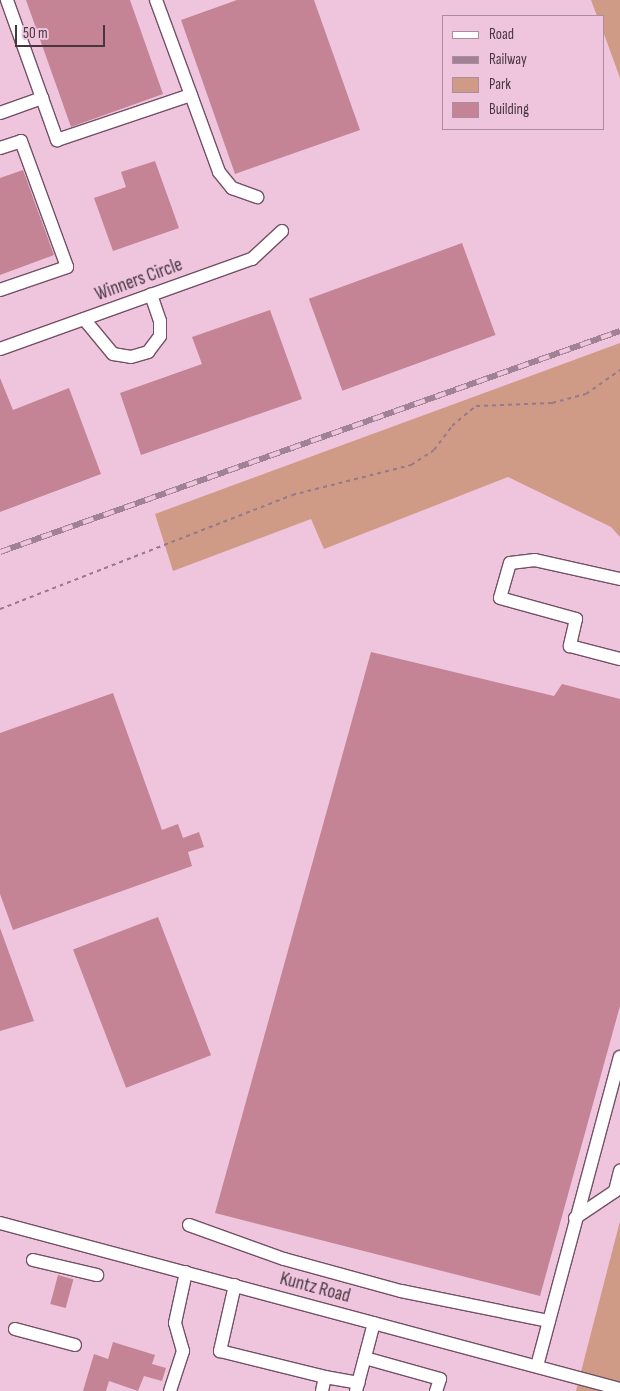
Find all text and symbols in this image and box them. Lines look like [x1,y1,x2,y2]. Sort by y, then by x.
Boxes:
scale bar [18,15,108,47]
legend [442,15,605,130]
text: 50 m [23,24,48,43]
text: Road [489,25,514,44]
text: Railway [489,50,527,69]
text: Park [489,75,511,94]
text: Building [489,100,529,119]
street label: Winners Circle [92,254,186,306]
street label: Kuntz Road [277,1268,353,1308]

